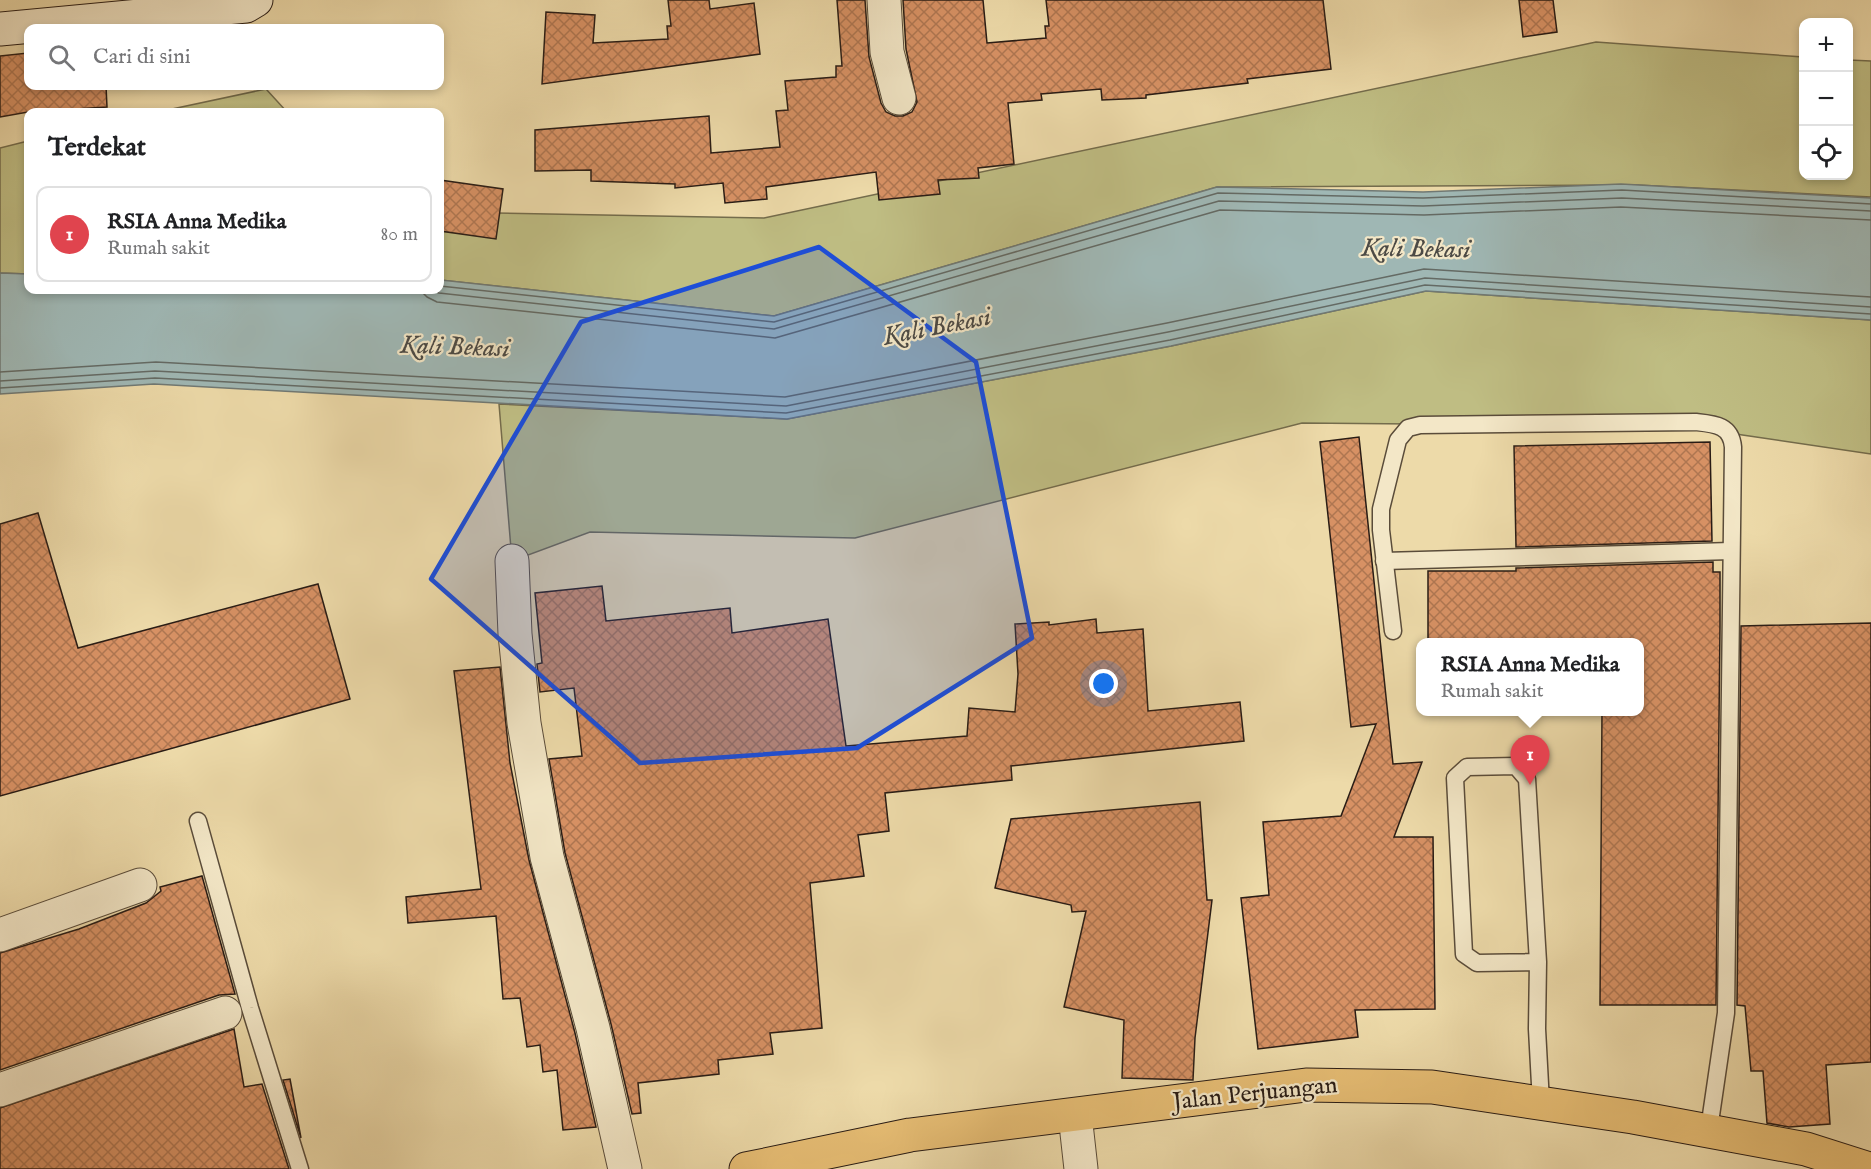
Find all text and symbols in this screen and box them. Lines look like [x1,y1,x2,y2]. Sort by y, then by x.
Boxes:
map controls [1799,18,1853,180]
button: + [1799,18,1853,72]
search box [24,24,444,90]
icon: search [45,41,78,74]
text: Cari di sini [93,43,191,71]
button: − [1799,72,1853,126]
button: locate [1799,126,1853,180]
text: Terdekat [48,131,146,164]
text: RSIA Anna Medika [107,208,286,236]
text: 1 [66,222,73,247]
text: 80 m [381,222,418,247]
water label: Kali Bekasi [1360,232,1473,266]
text: Rumah sakit [107,236,210,261]
water label: Kali Bekasi [879,300,995,354]
water label: Kali Bekasi [399,329,512,365]
popup [1416,638,1644,716]
text: RSIA Anna Medika [1440,651,1620,679]
your location [1089,669,1118,698]
text: Rumah sakit [1440,679,1544,704]
pin: 1 [1510,736,1550,785]
street label: Jalan Perjuangan [1168,1070,1339,1118]

